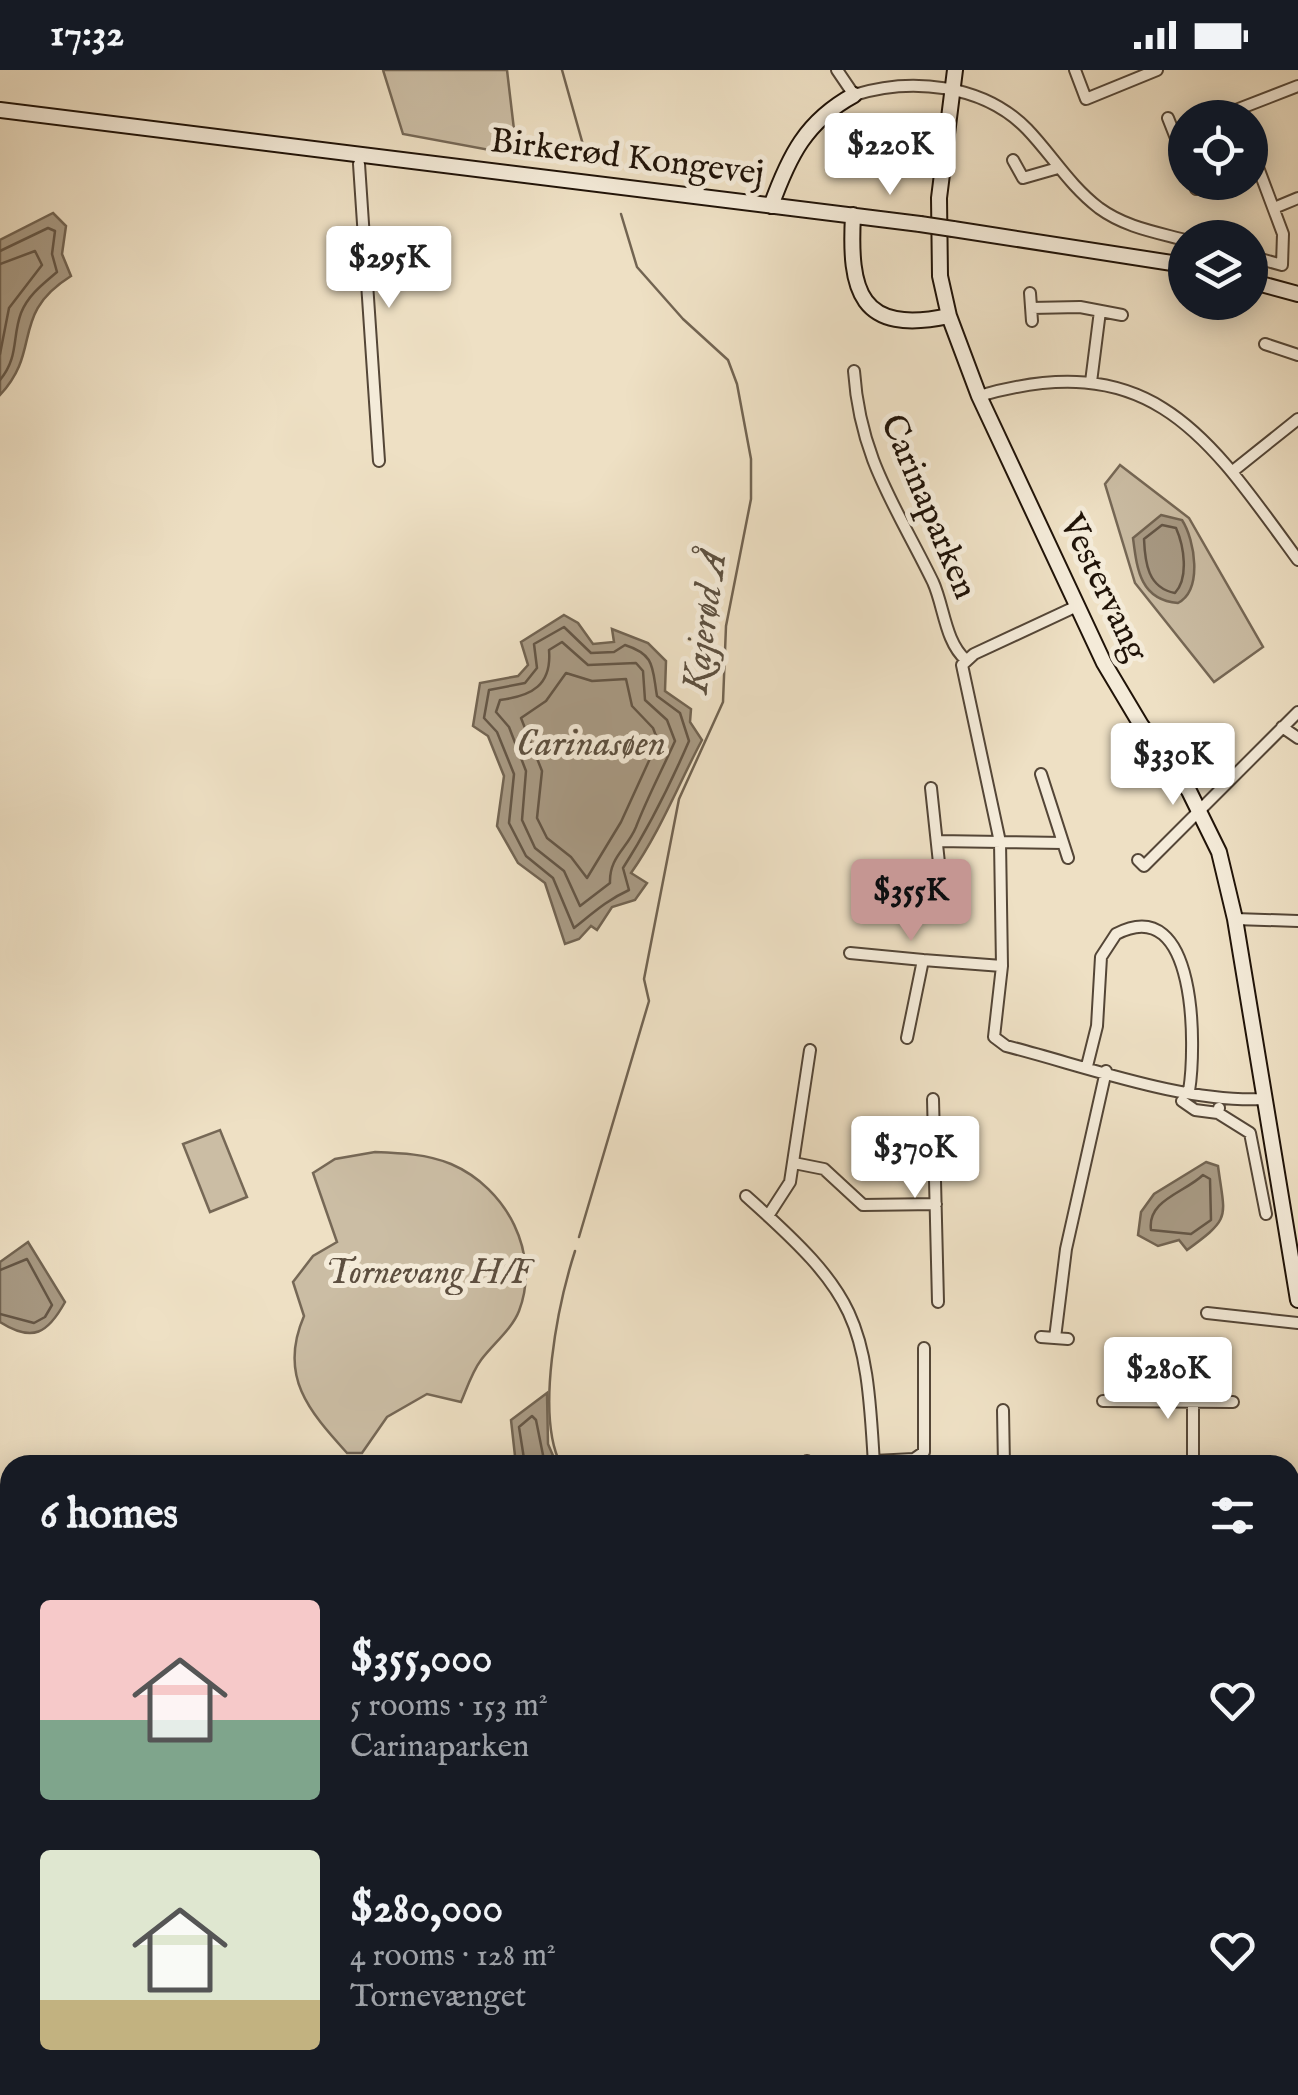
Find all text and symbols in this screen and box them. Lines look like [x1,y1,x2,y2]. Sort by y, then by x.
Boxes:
text: 17:32 [50,11,124,59]
map controls [1168,100,1268,320]
button: locate [1168,100,1268,200]
pin: $220K [820,113,960,198]
street label: Birkerød Kongevej [488,119,766,197]
text: $220K [847,125,933,166]
button: layers [1168,220,1268,320]
pin: $295K [319,226,459,311]
text: $295K [348,238,430,279]
street label: Carinaparken [869,408,987,606]
street label: Vestervang [1048,506,1158,670]
water label: Kajerød Å [671,544,740,699]
water label: Carinasøen [516,721,666,769]
pin: $330K [1103,723,1243,808]
text: $330K [1133,735,1213,776]
pin: $355K [841,859,981,944]
text: $355K [873,871,949,912]
pin: $370K [845,1116,985,1201]
text: $370K [873,1128,957,1169]
park label: Tornevang H/F [325,1251,535,1296]
pin: $280K [1098,1337,1238,1422]
text: $280K [1126,1349,1210,1390]
icon: filters [1205,1488,1260,1543]
text: 6 homes [40,1489,178,1542]
text: $355,000 [350,1633,492,1686]
icon: home [120,1640,240,1760]
icon: heart [1205,1673,1260,1728]
text: 5 rooms · 153 m² [350,1686,548,1727]
text: Carinaparken [350,1727,529,1768]
text: $280,000 [350,1883,503,1936]
icon: home [120,1890,240,2010]
icon: heart [1205,1923,1260,1978]
text: 4 rooms · 128 m² [350,1936,556,1977]
text: Tornevænget [350,1977,526,2018]

